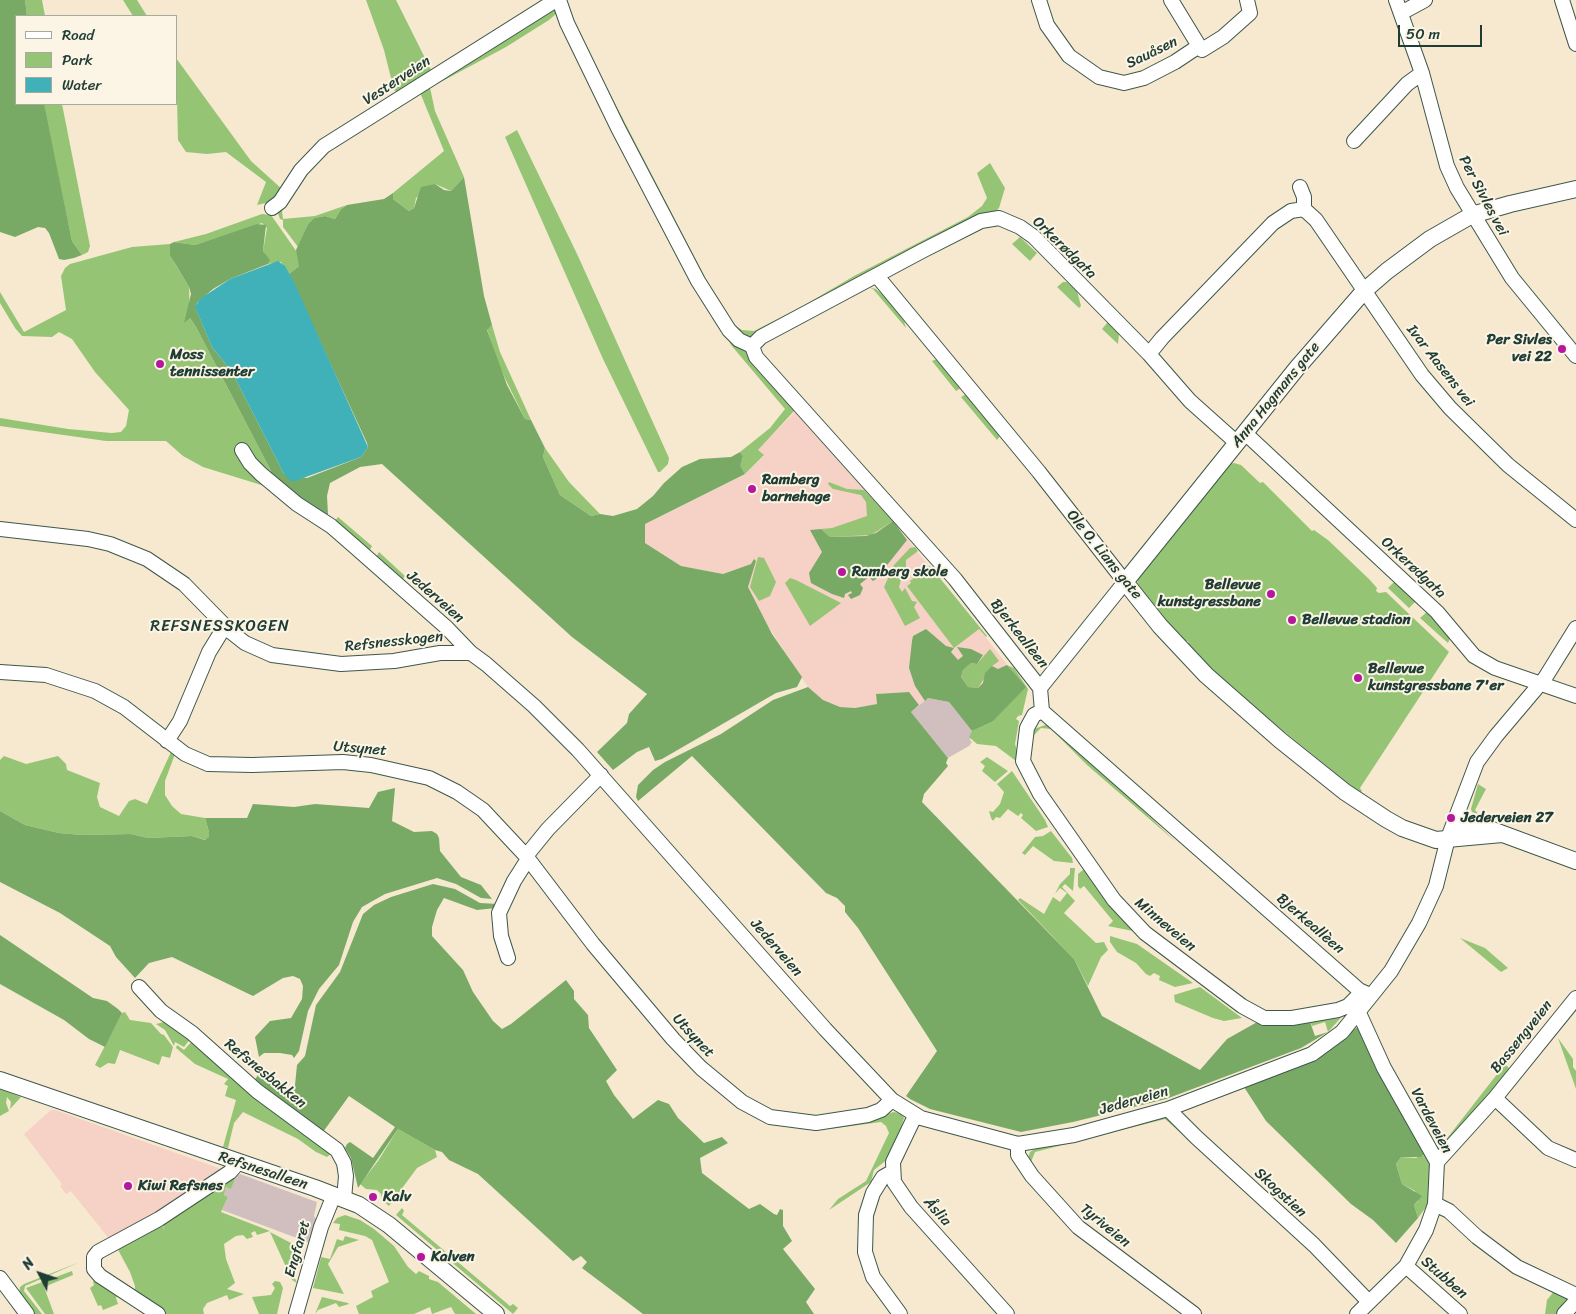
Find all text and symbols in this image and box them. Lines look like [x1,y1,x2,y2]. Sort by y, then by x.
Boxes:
legend [15,15,178,105]
scale bar [1401,15,1485,47]
text: 50 m [1406,21,1440,47]
text: Road [62,22,94,48]
street label: Sauåsen [1123,33,1181,73]
text: Park [62,47,93,73]
street label: Vesterveien [360,53,434,109]
text: Water [62,72,102,98]
street label: Per Sivles vei [1454,153,1512,239]
street label: Orkerødgata [1028,213,1100,283]
street label: Ivar Aasens vei [1402,321,1478,411]
place label: Per Sivles vei 22 [1486,331,1552,366]
street label: Anna Hagmans gate [1228,339,1324,451]
marker: Per Sivles vei 22 [1556,343,1568,355]
place label: Moss tennissenter [170,346,254,381]
marker: Moss tennissenter [154,358,166,370]
place label: Ramberg barnehage [762,471,830,506]
marker: Ramberg barnehage [746,483,758,495]
street label: Ole O. Lians gate [1062,507,1146,603]
street label: Orkerødgata [1377,533,1449,603]
place label: Ramberg skole [852,563,948,581]
marker: Ramberg skole [836,566,848,578]
street label: Jederveien [402,567,468,627]
place label: Bellevue kunstgressbane [1158,576,1261,611]
marker: Bellevue kunstgressbane [1265,588,1277,600]
street label: Bjerkeallèen [986,596,1052,672]
place label: Bellevue stadion [1302,611,1411,629]
marker: Bellevue stadion [1286,614,1298,626]
district label: REFSNESSKOGEN [150,617,290,637]
street label: Refsnesskogen [344,628,444,656]
place label: Bellevue kunstgressbane 7'er [1368,660,1503,695]
marker: Bellevue kunstgressbane 7'er [1352,672,1364,684]
street label: Utsynet [333,738,387,760]
place label: Jederveien 27 [1461,809,1553,827]
marker: Jederveien 27 [1445,812,1457,824]
street label: Bjerkeallèen [1273,890,1347,958]
street label: Minneveien [1131,894,1199,956]
street label: Jederveien [746,915,806,981]
street label: Bassengveien [1487,997,1557,1077]
street label: Utsynet [668,1010,718,1062]
street label: Refsnesbakken [220,1035,310,1113]
street label: Jederveien [1098,1083,1170,1119]
street label: Vardeveien [1406,1085,1456,1157]
street label: Refsnesalleen [216,1148,310,1194]
street label: Skogstien [1250,1164,1310,1222]
place label: Kiwi Refsnes [138,1177,223,1195]
marker: Kiwi Refsnes [122,1180,134,1192]
place label: Kalv [383,1188,411,1206]
marker: Kalv [367,1191,379,1203]
street label: Åslia [919,1194,955,1230]
street label: Tyriveien [1076,1200,1134,1252]
street label: Engfaret [281,1218,315,1280]
place label: Kalven [431,1248,475,1266]
north arrow [15,1249,65,1299]
marker: Kalven [415,1251,427,1263]
text: N [16,1252,41,1276]
street label: Stubben [1417,1253,1471,1303]

